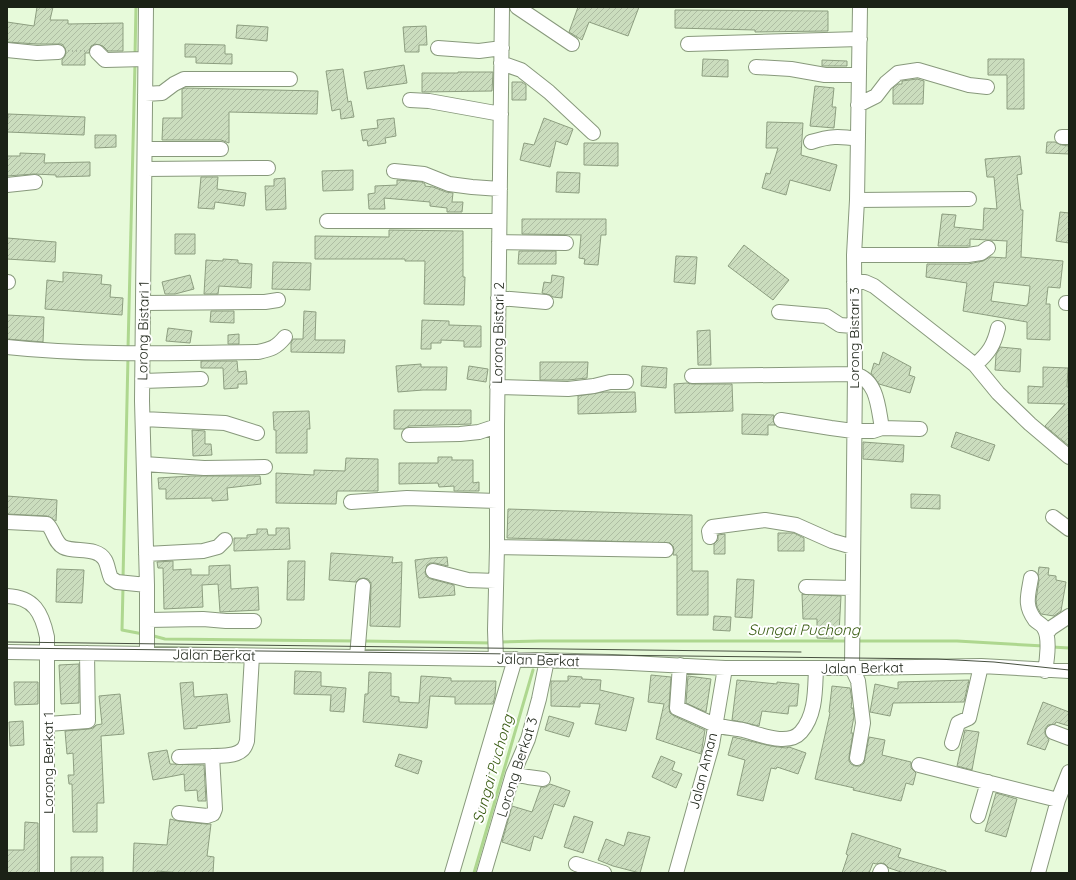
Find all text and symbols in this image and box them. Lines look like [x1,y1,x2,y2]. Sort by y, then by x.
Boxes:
street label: Lorong Bistari 1 [133,281,153,381]
street label: Lorong Bistari 2 [488,282,508,384]
street label: Lorong Bistari 3 [845,287,863,389]
water label: Sungai Puchong [748,620,862,639]
street label: Jalan Berkat [172,645,256,665]
street label: Jalan Berkat [496,650,580,670]
street label: Jalan Berkat [820,658,904,678]
water label: Sungai Puchong [468,711,518,825]
street label: Lorong Berkat 1 [39,712,57,814]
street label: Lorong Berkat 3 [492,715,542,819]
street label: Jalan Aman [685,731,721,811]

